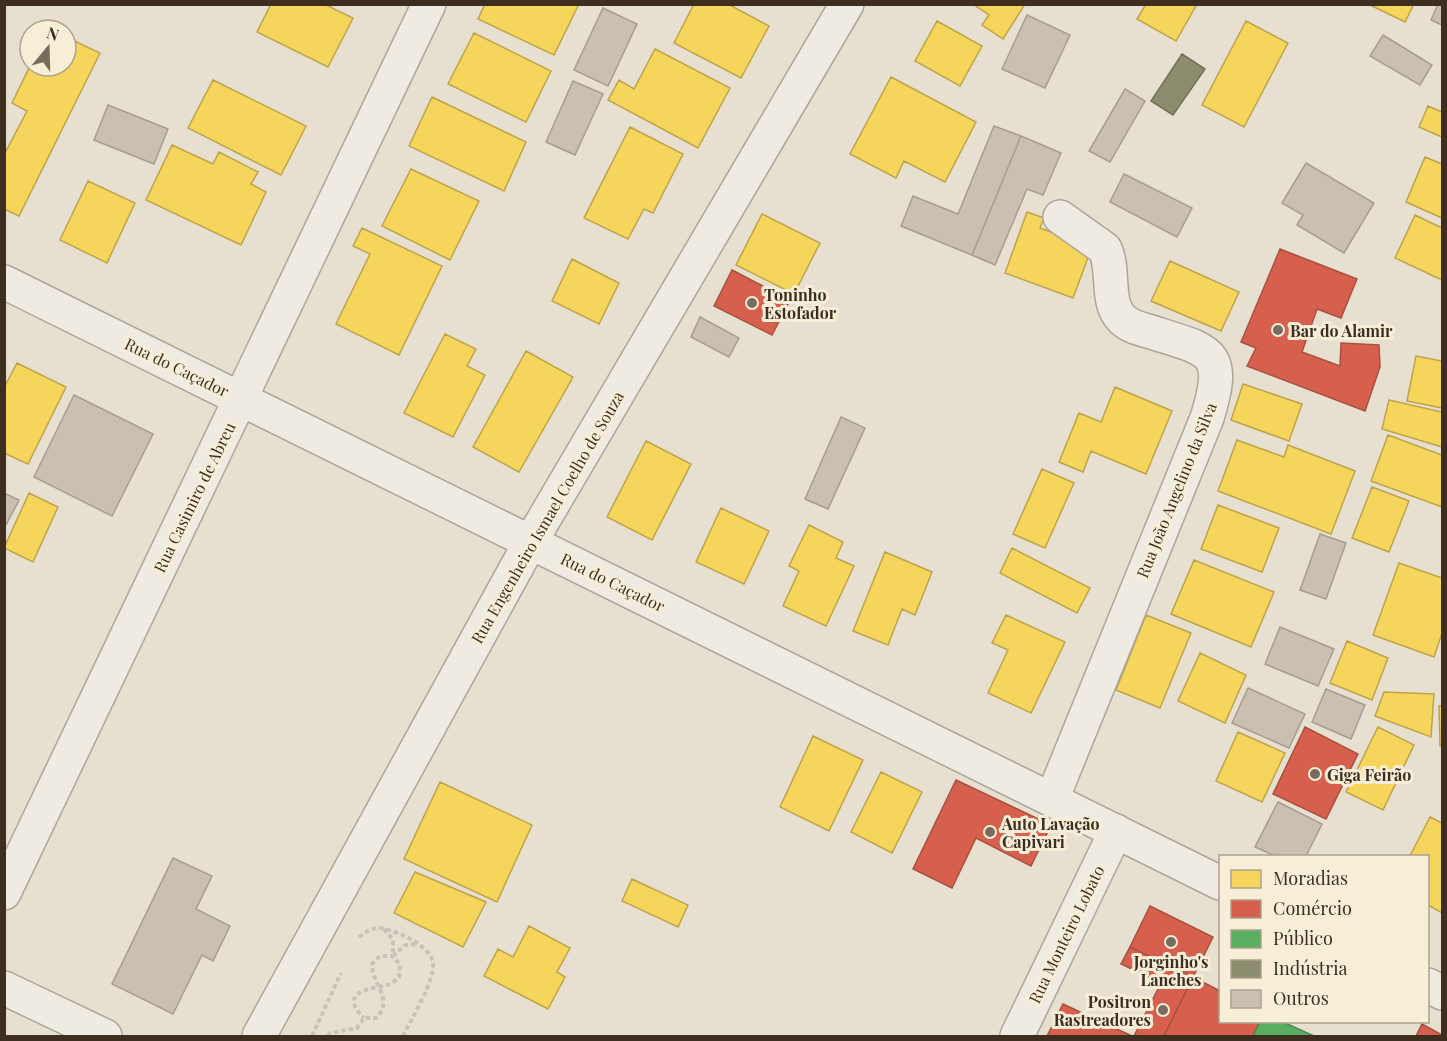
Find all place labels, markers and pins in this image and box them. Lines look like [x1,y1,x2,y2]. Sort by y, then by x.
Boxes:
place label: Toninho Estofador [764,284,837,323]
marker: Toninho Estofador [745,296,759,310]
place label: Bar do Alamir [1290,320,1393,341]
marker: Bar do Alamir [1271,323,1285,337]
place label: Giga Feirão [1327,764,1411,785]
marker: Giga Feirão [1308,767,1322,781]
place label: Auto Lavação Capivari [1001,813,1100,852]
marker: Auto Lavação Capivari [983,825,997,839]
marker: Jorginho's Lanches [1164,935,1178,949]
place label: Jorginho's Lanches [1133,951,1208,990]
place label: Positron Rastreadores [1054,991,1151,1030]
marker: Positron Rastreadores [1156,1003,1170,1017]

